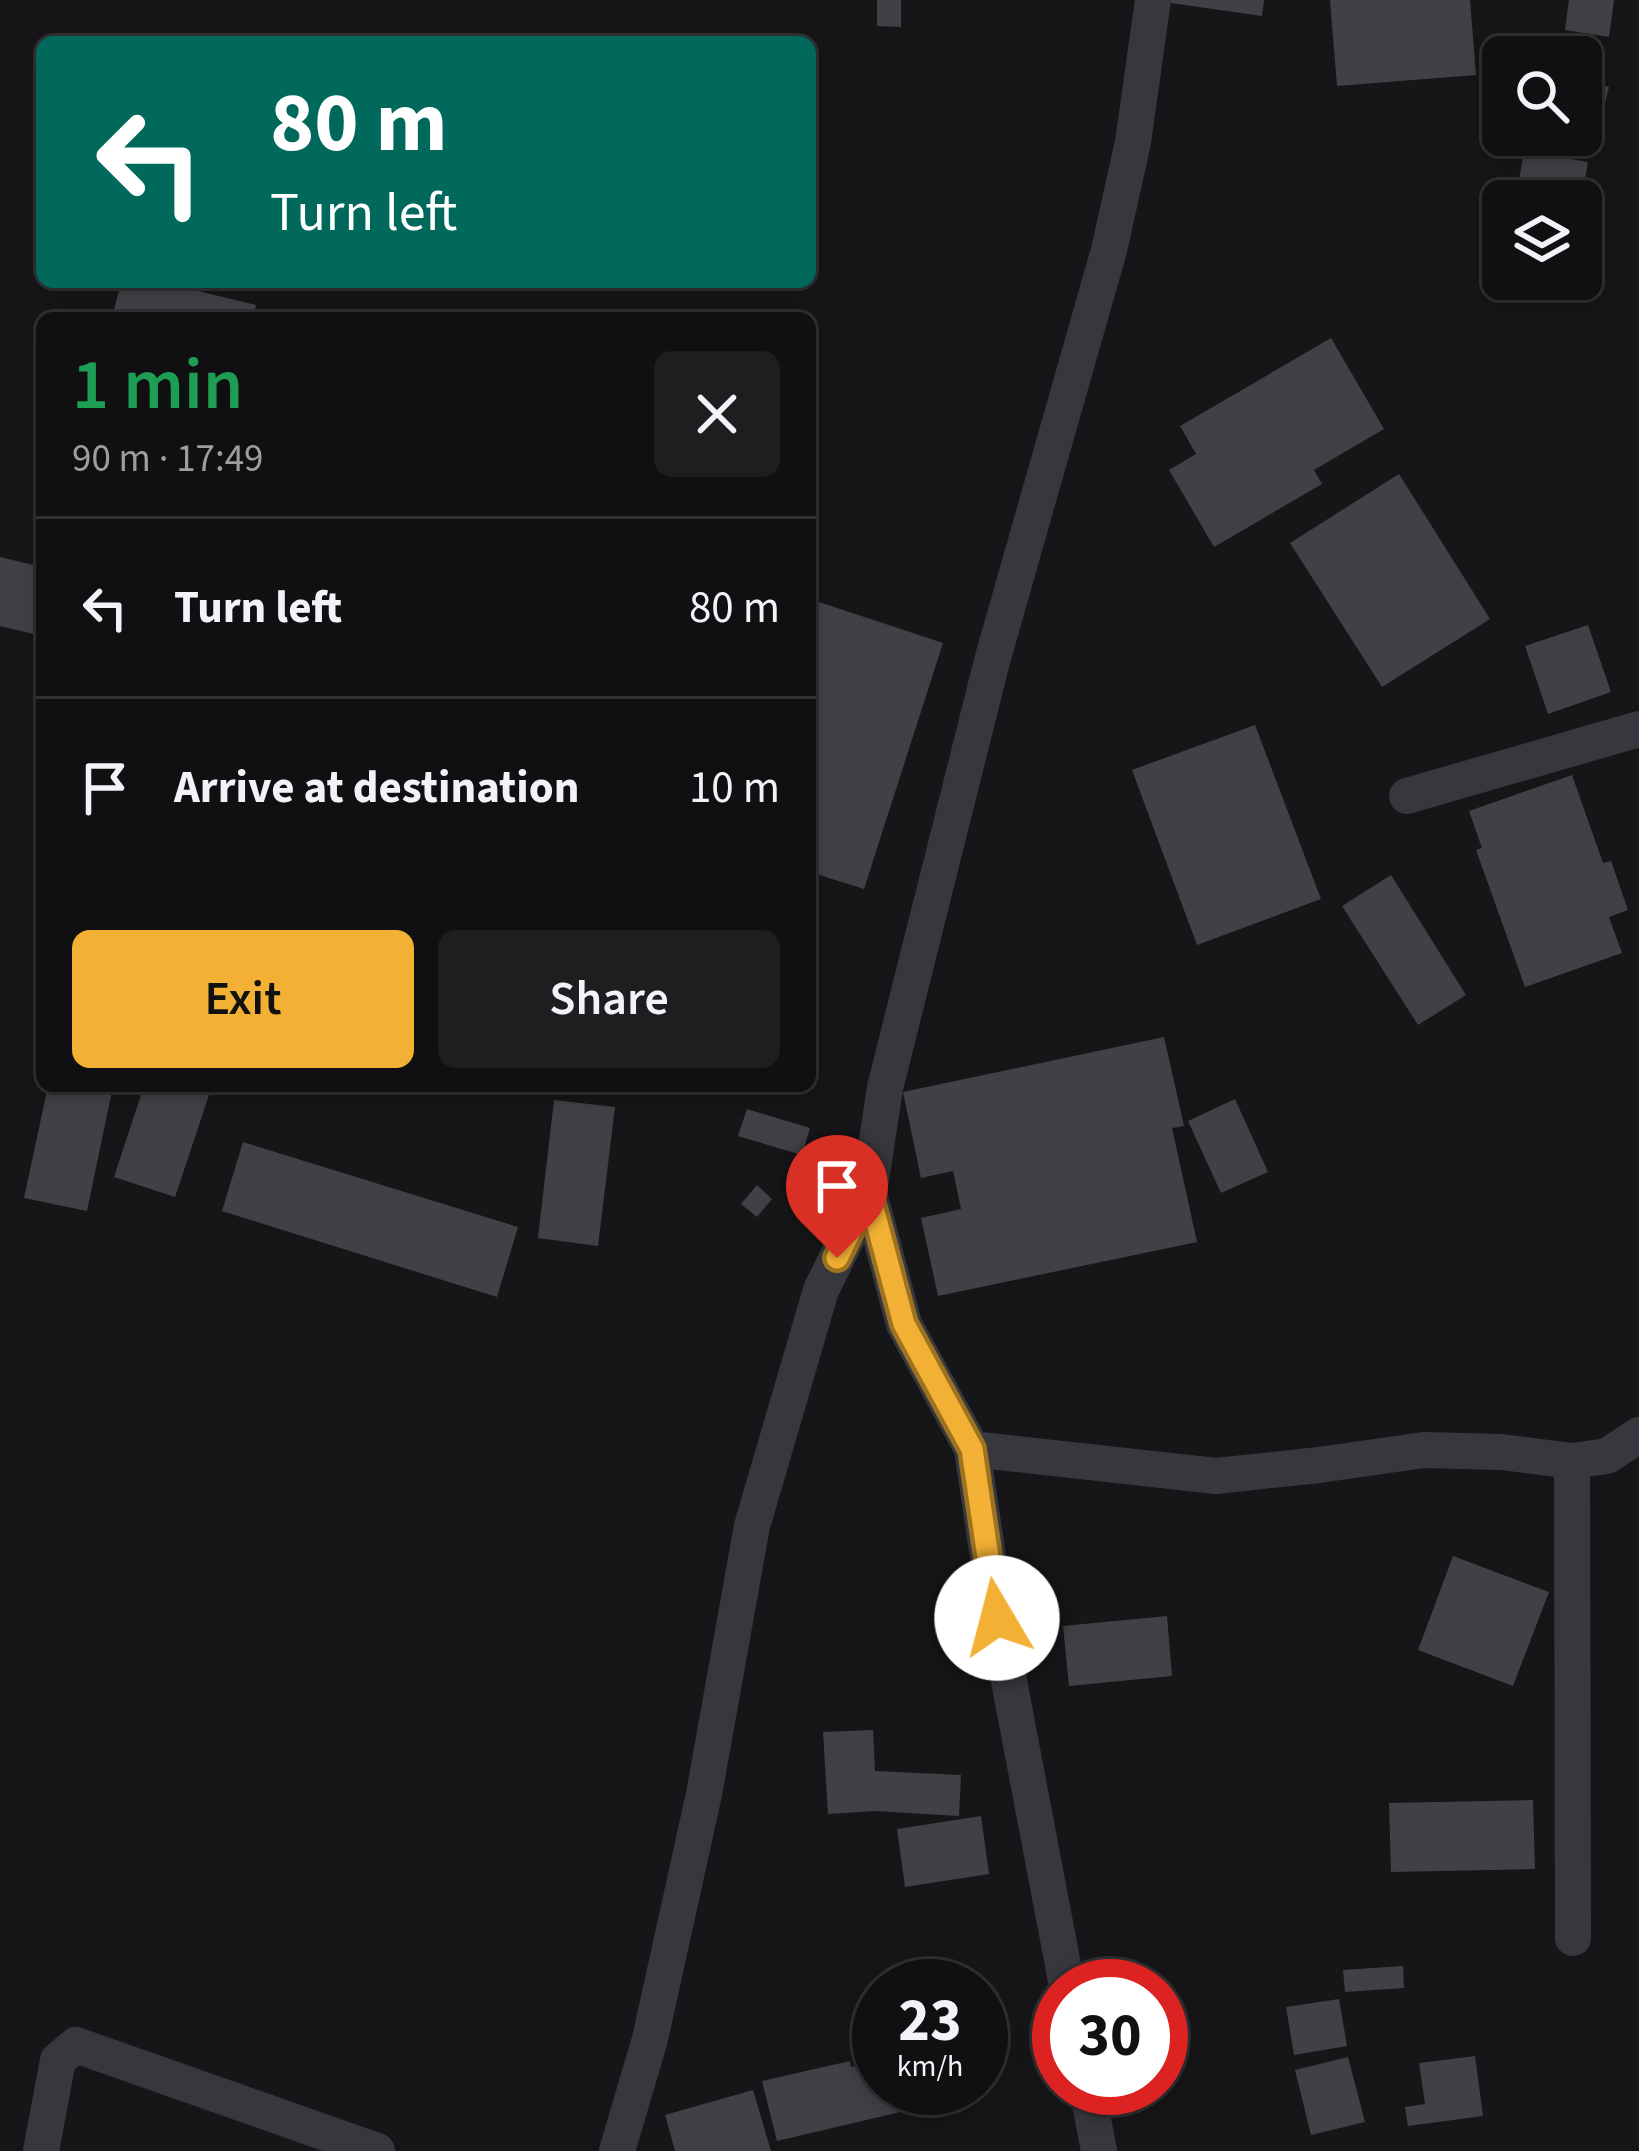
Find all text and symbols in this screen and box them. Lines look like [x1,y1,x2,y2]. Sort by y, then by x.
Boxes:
map controls [1482,36,1602,300]
button: search [1482,36,1602,156]
text: 80 m [270,64,448,184]
icon: left [72,84,228,240]
text: Turn left [270,175,457,252]
button: layers [1482,180,1602,300]
text: 1 min [72,334,243,437]
button: close [654,351,780,477]
text: 90 m · 17:49 [72,431,263,487]
icon: left [72,575,138,641]
text: Turn left [174,576,342,640]
text: 80 m [689,576,780,640]
icon: arrive [72,755,138,821]
text: Arrive at destination [174,756,579,820]
text: 10 m [689,756,780,820]
button: Exit [72,930,414,1068]
button: Share [438,930,780,1068]
pin [786,1135,888,1258]
icon: arrive [804,1153,870,1219]
position arrow [934,1555,1060,1681]
speed limit sign: 30 [1032,1959,1188,2115]
text: 23 [898,1979,962,2064]
text: km/h [897,2045,963,2088]

